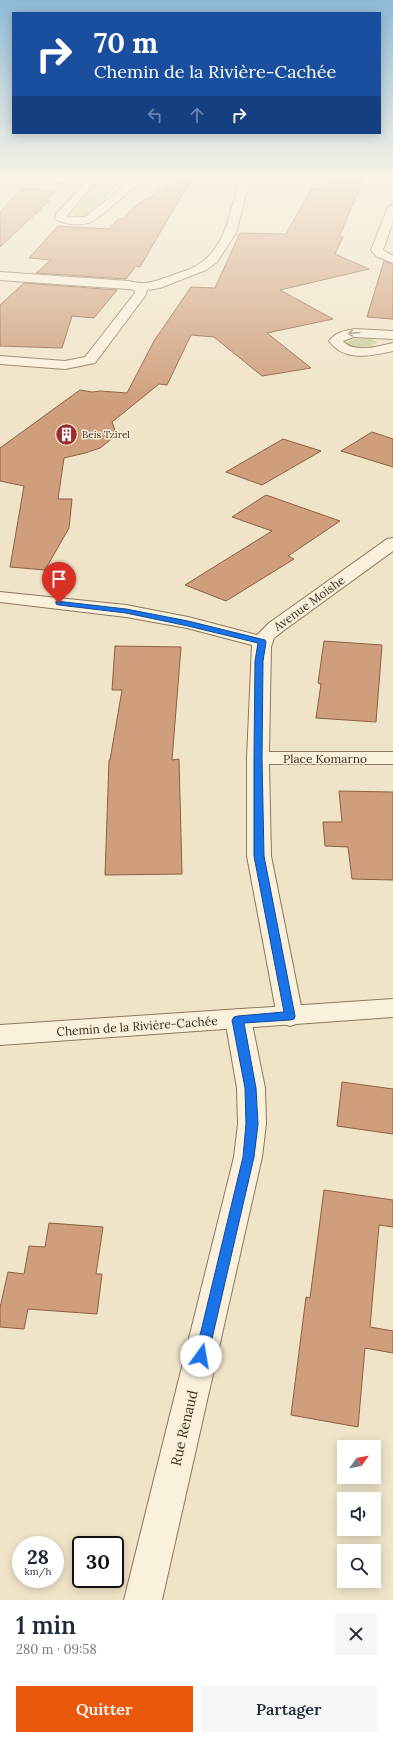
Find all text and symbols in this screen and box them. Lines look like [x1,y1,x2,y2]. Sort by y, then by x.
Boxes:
text: 70 m [94,25,158,61]
icon: right [28,28,80,80]
text: Chemin de la Rivière-Cachée [94,60,336,83]
icon: left [144,104,166,126]
icon: ahead [186,104,208,126]
icon: right [228,104,250,126]
one-way arrow [348,330,361,337]
building icon: Beis Tzirel [54,421,80,447]
place label: Beis Tzirel [82,428,130,441]
pin [42,562,76,603]
icon: arrive [48,568,70,590]
street label: Avenue Moishe [270,572,348,634]
street label: Place Komarno [283,751,367,766]
street label: Chemin de la Rivière-Cachée [56,1013,219,1039]
position arrow [180,1335,222,1377]
street label: Rue Renaud [167,1388,201,1468]
north arrow [337,1440,381,1484]
map controls [337,1440,381,1588]
button: sound [337,1492,381,1536]
speed limit sign: 30 [72,1536,124,1588]
text: 28 [27,1544,49,1569]
button: search [337,1544,381,1588]
text: km/h [24,1565,52,1578]
text: 1 min [16,1610,76,1641]
button: close [335,1613,377,1655]
text: 280 m · 09:58 [16,1641,97,1658]
button: Quitter [16,1686,193,1732]
button: Partager [201,1686,377,1732]

